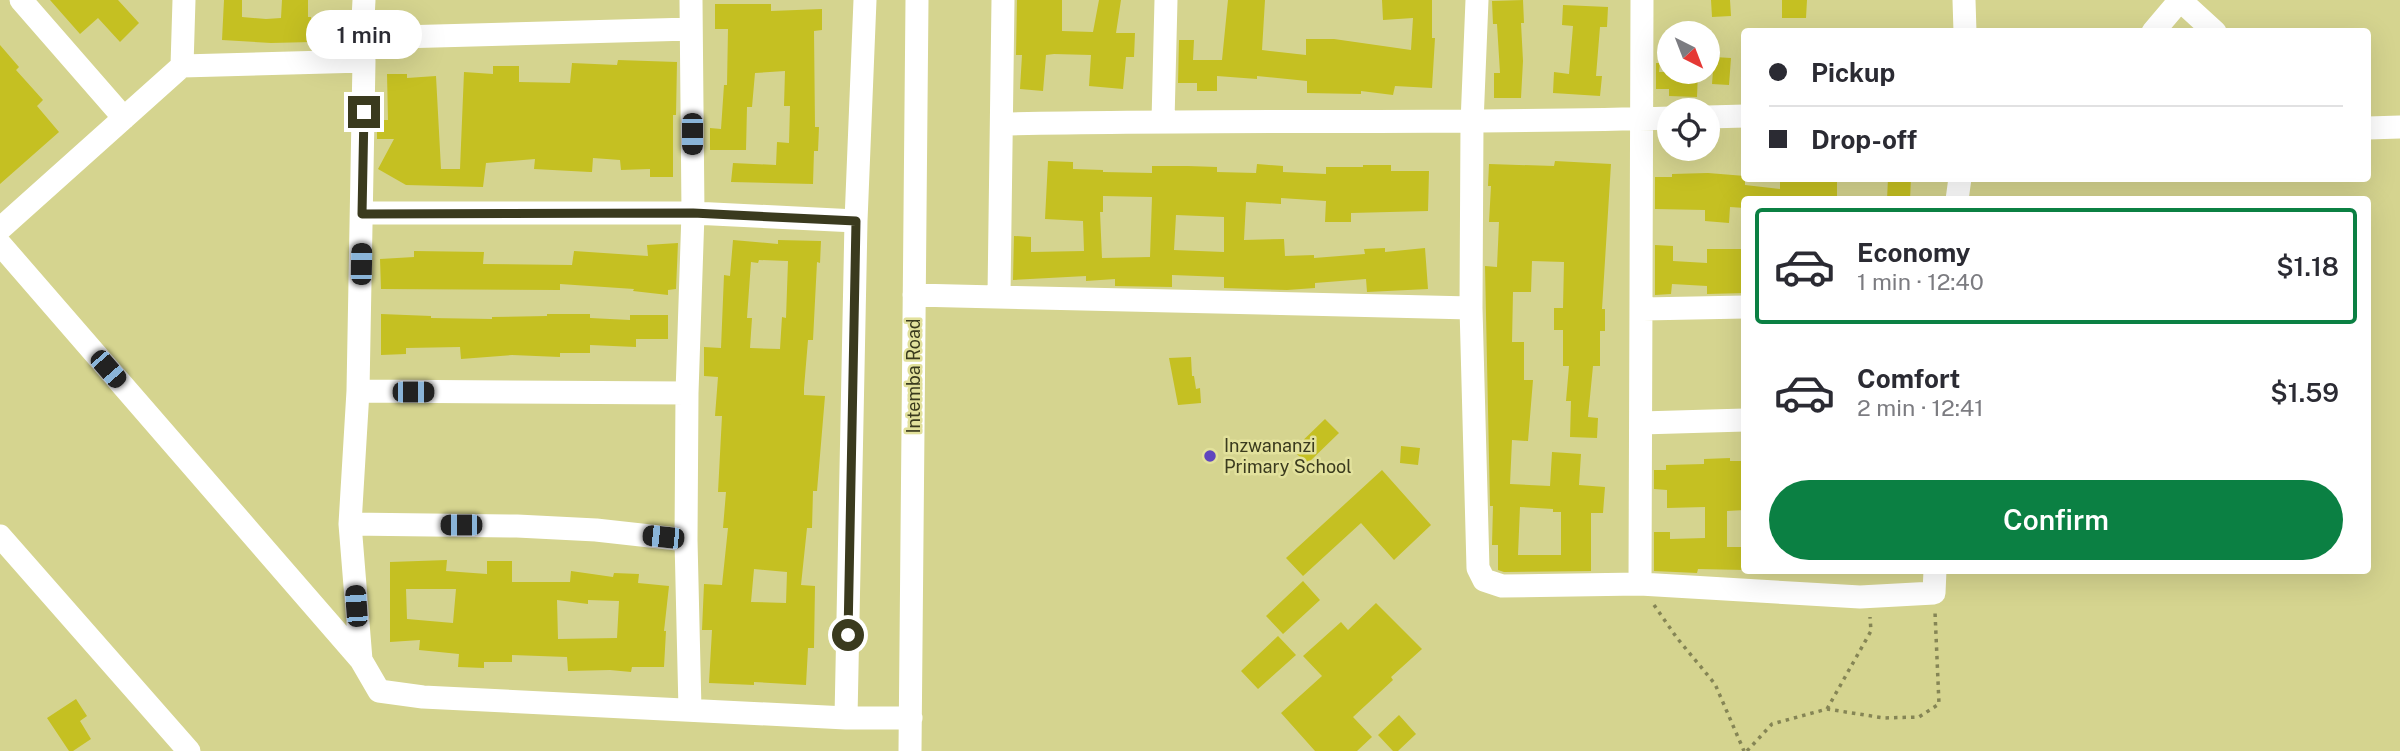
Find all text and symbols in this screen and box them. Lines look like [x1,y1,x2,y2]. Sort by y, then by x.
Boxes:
callout: 1 min [306,10,422,60]
text: 1 min [337,21,391,48]
north arrow [1657,21,1720,84]
map controls [1657,21,1720,161]
text: Pickup [1811,57,1895,88]
route end [348,96,380,128]
button: locate [1657,98,1720,161]
car [682,113,703,155]
text: Drop-off [1811,124,1917,155]
icon: car [1773,235,1836,298]
text: Economy [1857,237,1970,268]
car [351,243,372,285]
text: $1.18 [2276,251,2339,282]
text: 1 min · 12:40 [1857,268,1984,295]
street label: Intemba Road [903,318,924,434]
car [87,346,130,392]
icon: car [1773,361,1836,424]
text: Comfort [1857,363,1960,394]
text: $1.59 [2270,377,2339,408]
car [393,382,435,403]
text: 2 min · 12:41 [1857,394,1984,421]
place label: Inzwananzi Primary School [1224,435,1352,477]
marker: Inzwananzi Primary School [1202,448,1218,464]
button: Confirm [1769,480,2343,560]
car [441,515,483,536]
car [642,524,685,550]
car [345,584,368,628]
route start [832,619,864,651]

